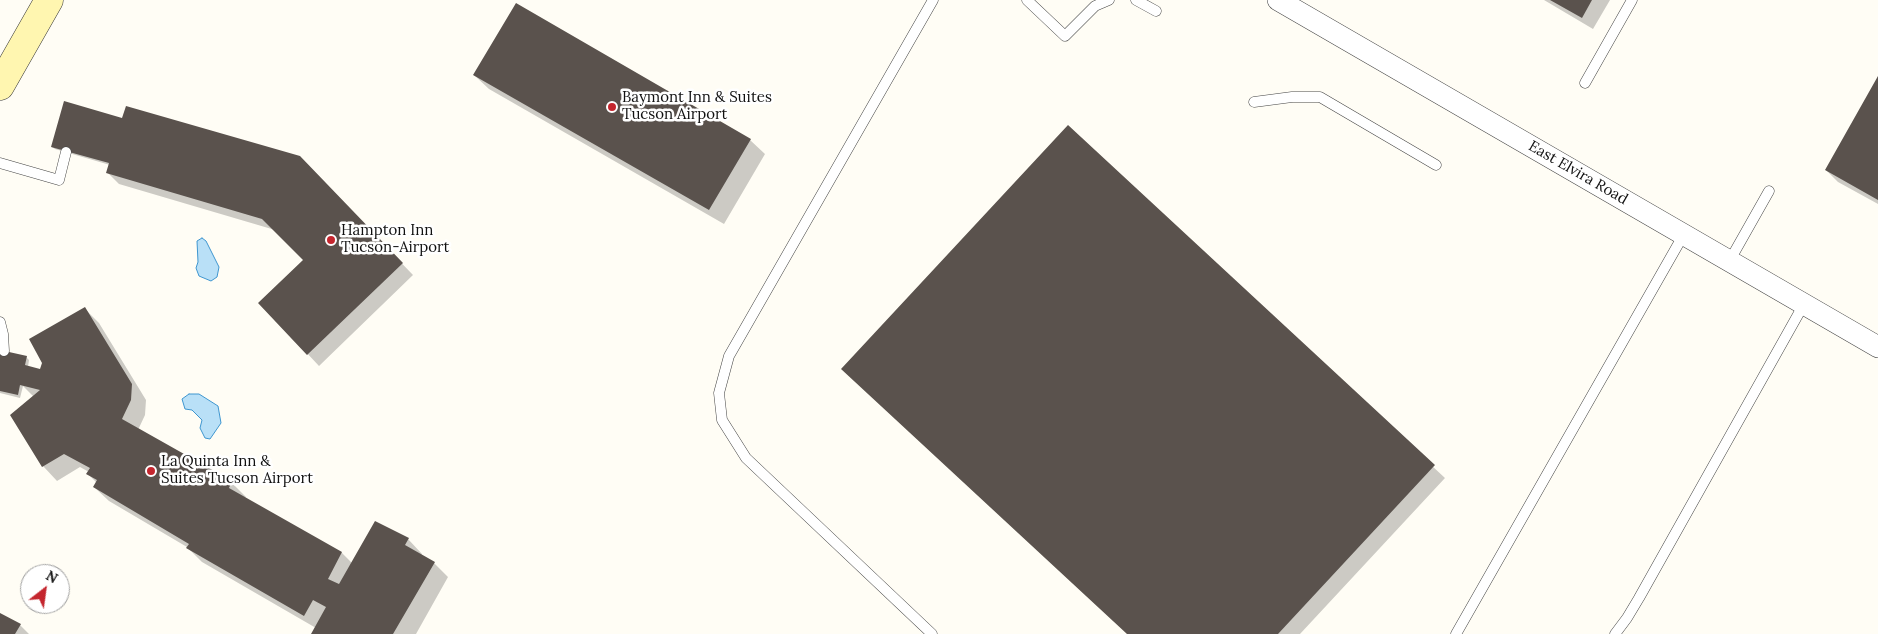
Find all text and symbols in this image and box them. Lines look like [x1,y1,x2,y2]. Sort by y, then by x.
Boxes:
place label: Baymont Inn & Suites Tucson Airport [622,89,772,124]
marker: Baymont Inn & Suites Tucson Airport [606,101,618,113]
street label: East Elvira Road [1525,137,1631,209]
place label: Hampton Inn Tucson-Airport [341,222,449,257]
marker: Hampton Inn Tucson-Airport [325,234,337,246]
place label: La Quinta Inn & Suites Tucson Airport [161,453,313,488]
marker: La Quinta Inn & Suites Tucson Airport [145,465,157,477]
north arrow [20,564,70,614]
text: N [43,566,61,587]

